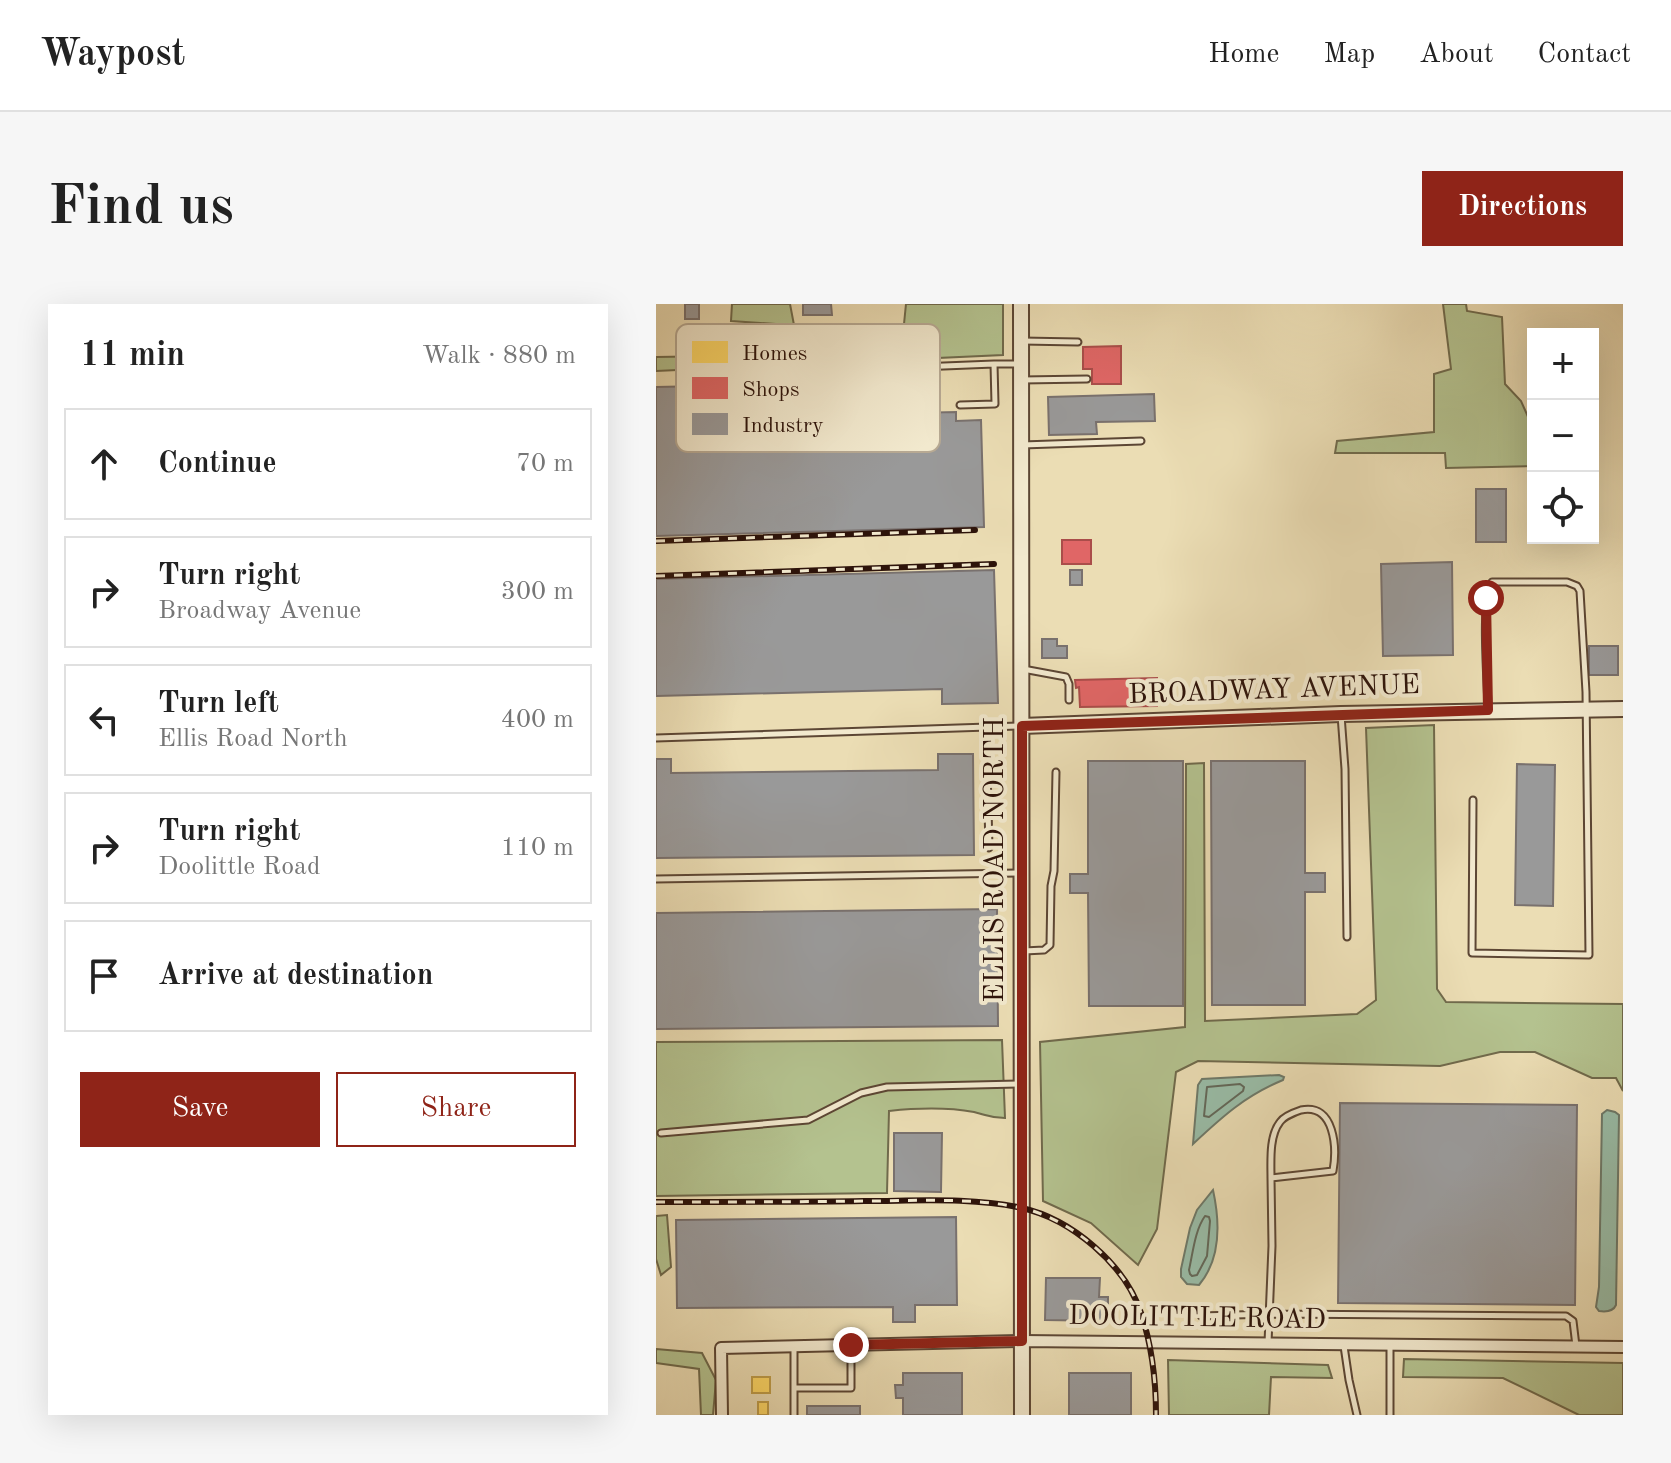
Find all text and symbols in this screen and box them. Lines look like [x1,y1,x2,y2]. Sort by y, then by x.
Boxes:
text: Waypost [40,36,185,74]
text: Home [1208,41,1279,69]
text: Map [1323,41,1375,69]
text: About [1419,41,1494,69]
text: Contact [1538,41,1631,69]
button: Directions [1422,171,1623,246]
text: Find us [48,180,234,236]
legend [676,324,940,452]
map controls [1527,328,1599,544]
button: + [1527,328,1599,400]
text: 11 min [80,339,185,373]
text: Walk · 880 m [422,343,576,369]
text: Homes [742,343,807,365]
text: Shops [742,379,799,401]
button: − [1527,400,1599,472]
text: Industry [742,415,824,437]
icon: ahead [82,442,126,486]
text: Continue [158,449,277,479]
text: 70 m [516,451,574,477]
button: locate [1527,472,1599,544]
text: Turn right [158,561,300,591]
icon: right [82,570,126,614]
text: 300 m [501,579,574,605]
route start [1468,580,1504,616]
text: Broadway Avenue [158,598,361,624]
street label: BROADWAY AVENUE [1128,672,1420,710]
text: Turn left [158,689,279,719]
icon: left [82,698,126,742]
text: 400 m [501,707,574,733]
street label: ELLIS ROAD NORTH [982,717,1010,1003]
text: Ellis Road North [158,726,348,752]
text: Turn right [158,817,300,847]
icon: right [82,826,126,870]
text: 110 m [501,835,574,861]
text: Doolittle Road [158,854,321,880]
icon: arrive [82,954,126,998]
text: Arrive at destination [158,961,433,991]
button: Save [80,1072,320,1147]
button: Share [336,1072,576,1147]
street label: DOOLITTLE ROAD [1068,1303,1326,1335]
route end [833,1327,869,1363]

